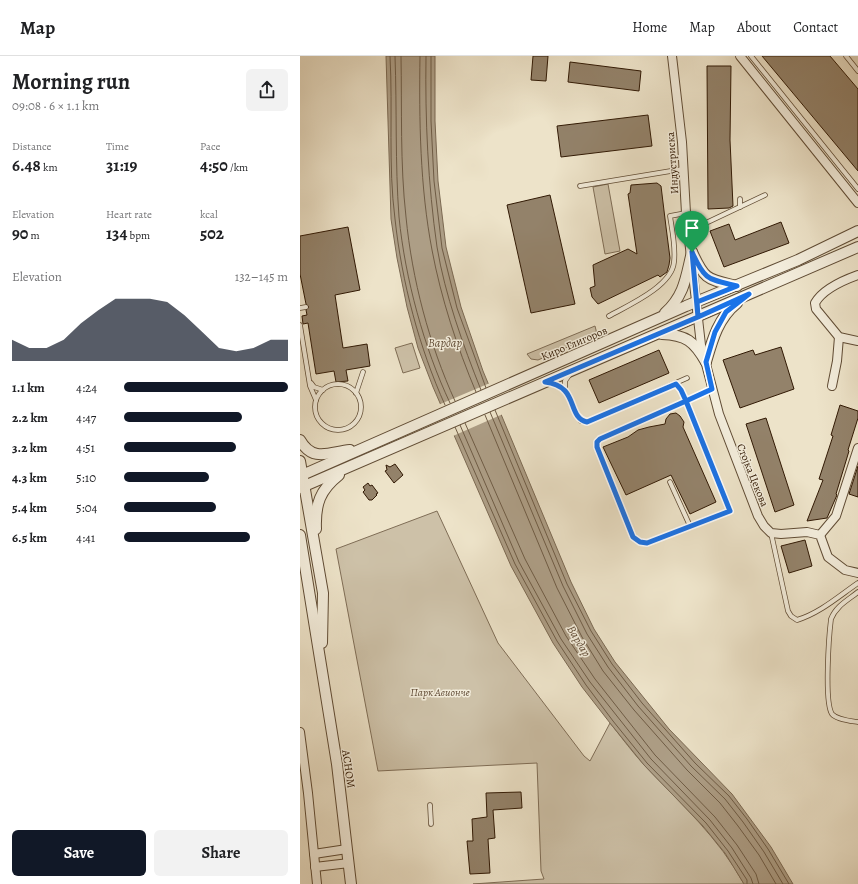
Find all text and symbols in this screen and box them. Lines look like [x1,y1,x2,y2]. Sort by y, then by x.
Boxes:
text: Map [20,15,55,41]
text: Home [632,18,667,37]
text: Map [689,18,715,37]
text: About [737,18,771,37]
text: Contact [793,18,838,37]
text: Morning run [12,67,130,97]
button: share [246,69,288,111]
text: 09:08 · 6 × 1.1 km [12,97,99,114]
street label: Индустриска [663,131,682,194]
text: Distance [12,139,51,154]
text: Time [106,139,129,154]
text: Pace [200,139,220,154]
text: 6.48 [12,154,41,177]
text: 31:19 [106,154,137,177]
text: 4:50 [200,154,228,177]
text: km [41,160,58,175]
text: /km [228,160,248,175]
text: Elevation [12,207,54,222]
text: Heart rate [106,207,152,222]
text: kcal [200,207,218,222]
pin [675,211,709,252]
icon: arrive [681,217,703,239]
text: 90 [12,222,28,245]
text: 134 [106,222,127,245]
text: 502 [200,222,224,245]
text: m [28,228,40,243]
text: bpm [127,228,150,243]
text: Elevation [12,268,62,285]
text: 132–145 m [235,268,288,285]
street label: Киро Глигоров [539,323,610,364]
water label: Вардар [428,335,462,351]
text: 1.1 km [12,379,45,396]
text: 4:24 [76,379,97,396]
text: 2.2 km [12,409,48,426]
text: 4:47 [76,409,96,426]
text: 3.2 km [12,439,47,456]
text: 4:51 [76,439,95,456]
street label: Стојка Цекова [733,441,772,510]
text: 4.3 km [12,469,47,486]
text: 5:10 [76,469,96,486]
text: 5.4 km [12,499,47,516]
text: 5:04 [76,499,98,516]
text: 6.5 km [12,529,47,546]
text: 4:41 [76,529,95,546]
water label: Вардар [563,622,595,660]
park label: Парк Авионче [410,685,470,700]
street label: АСНОМ [338,748,359,789]
button: Save [12,830,146,876]
button: Share [154,830,288,876]

